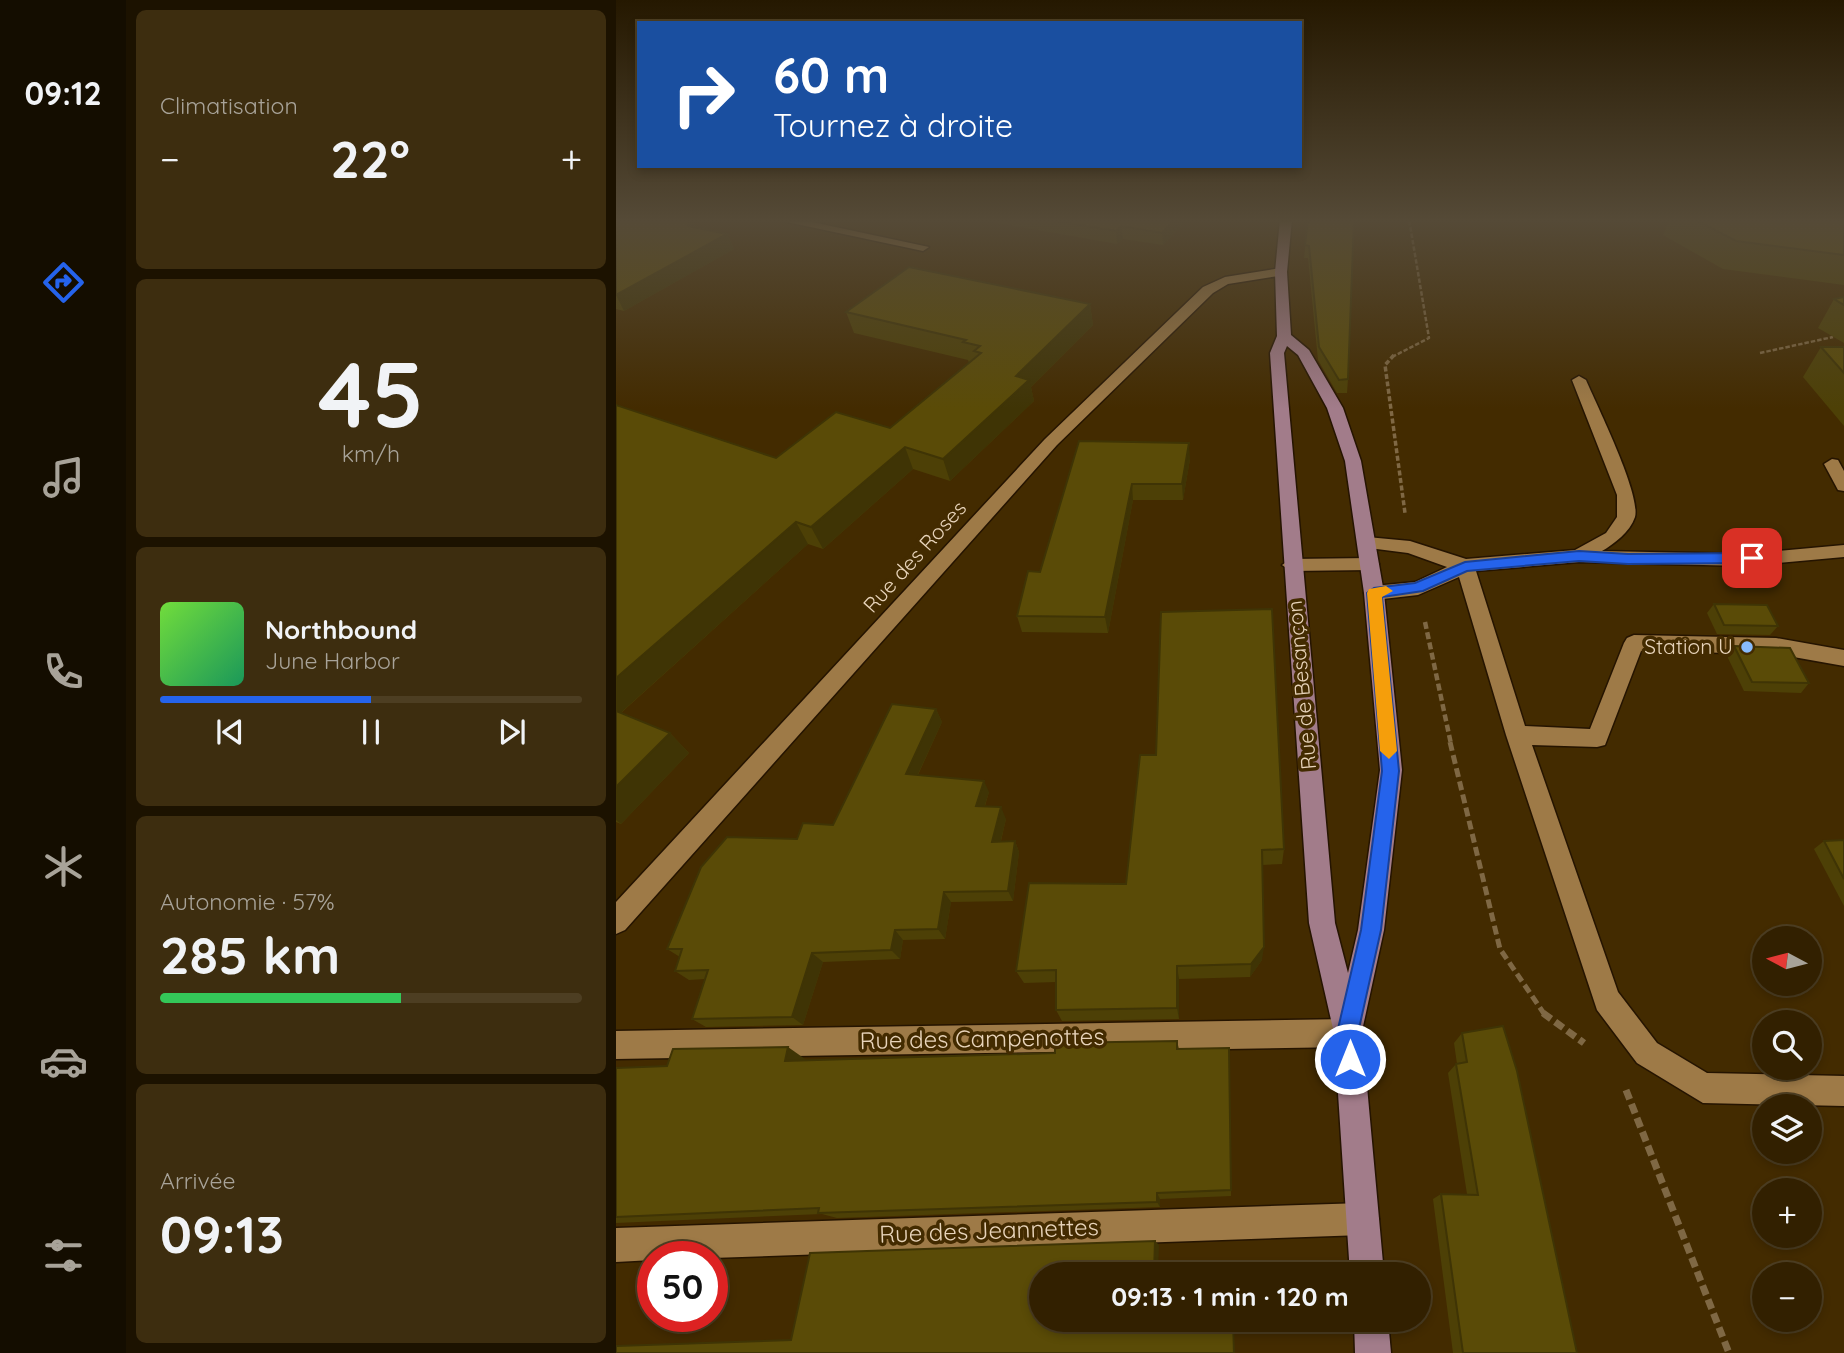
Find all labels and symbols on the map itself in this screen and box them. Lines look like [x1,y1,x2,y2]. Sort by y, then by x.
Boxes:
street label: Rue des Roses [857,495,971,618]
pin [1722,528,1782,588]
street label: Rue de Besançon [1281,599,1321,771]
place label: Station U [1644,633,1733,659]
marker: Station U [1739,639,1755,655]
north arrow [1752,926,1822,996]
street label: Rue des Campenottes [859,1021,1105,1055]
position arrow [1313,1022,1387,1096]
street label: Rue des Jeannettes [879,1211,1099,1249]
speed limit sign: 50 [637,1241,728,1332]

